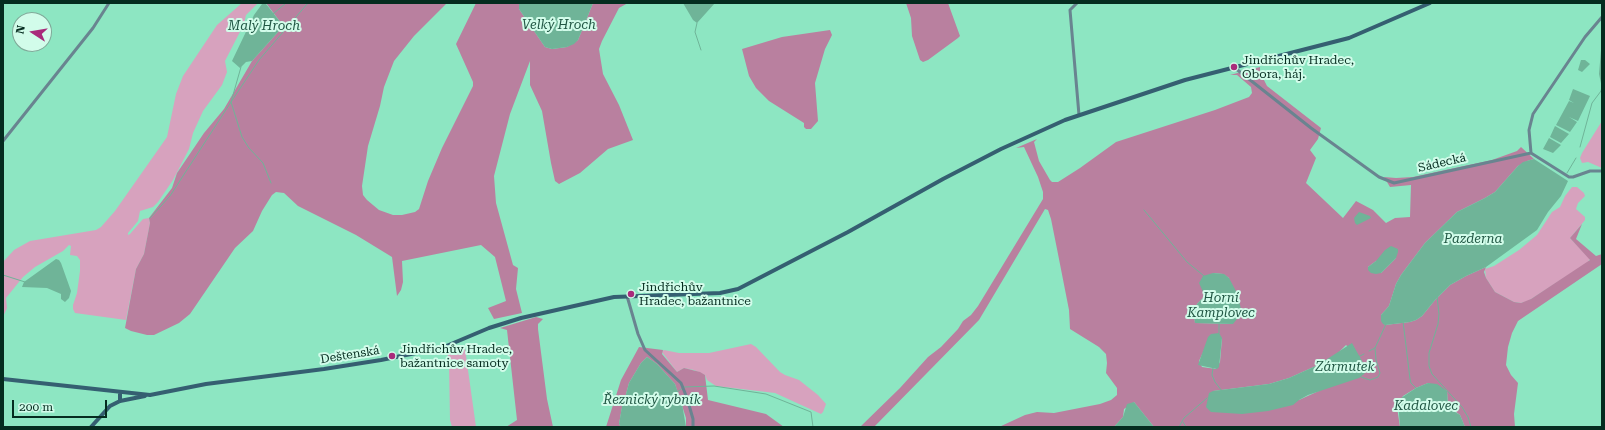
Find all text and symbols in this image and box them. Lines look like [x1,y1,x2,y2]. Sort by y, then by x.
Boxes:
north arrow [12,12,52,52]
water label: Velký Hroch [522,17,596,33]
water label: Malý Hroch [228,18,300,34]
text: N [14,24,28,35]
place label: Jindřichův Hradec, Obora, háj. [1242,53,1354,81]
marker: Jindřichův Hradec, Obora, háj. [1229,62,1239,72]
street label: Sádecká [1417,151,1467,175]
water label: Pazderna [1444,231,1502,247]
place label: Jindřichův Hradec, bažantnice [639,280,751,308]
marker: Jindřichův Hradec, bažantnice [626,289,636,299]
water label: Horní Kamplovec [1187,290,1255,321]
place label: Jindřichův Hradec, bažantnice samoty [400,342,512,370]
street label: Deštenská [319,343,381,367]
marker: Jindřichův Hradec, bažantnice samoty [387,351,397,361]
water label: Zármutek [1316,359,1374,375]
scale bar [14,392,109,418]
water label: Řeznický rybník [603,392,701,408]
water label: Kadalovec [1394,398,1458,414]
text: 200 m [19,400,53,414]

